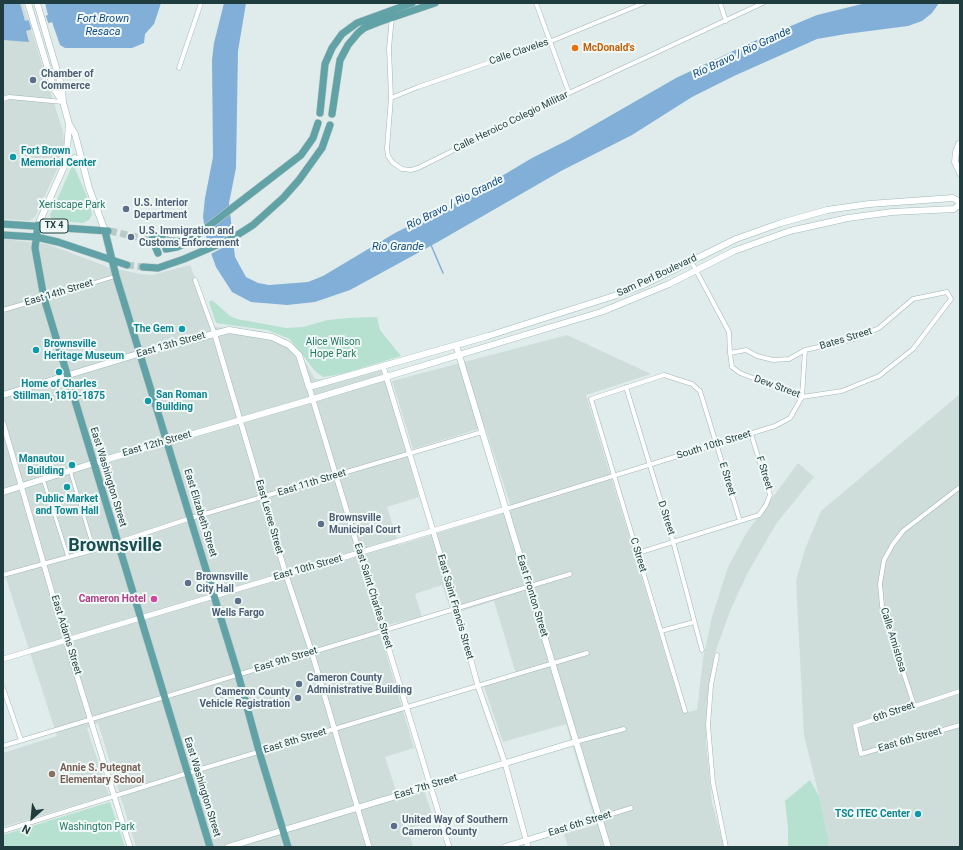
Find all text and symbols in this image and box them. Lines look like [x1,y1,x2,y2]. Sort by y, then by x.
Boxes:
water label: Fort Brown Resaca [77,12,129,38]
water label: Río Bravo / Rio Grande [691,24,793,82]
street label: Calle Claveles [488,36,550,68]
place label: McDonald's [583,42,635,54]
marker: McDonald's [570,43,580,53]
place label: Chamber of Commerce [41,68,94,92]
marker: Chamber of Commerce [28,75,38,85]
street label: Calle Heroico Colegio Militar [452,89,570,155]
place label: Fort Brown Memorial Center [21,145,96,168]
marker: Fort Brown Memorial Center [8,152,18,162]
water label: Río Bravo / Rio Grande [404,173,506,233]
place label: U.S. Interior Department [134,197,188,220]
park label: Xeriscape Park [39,199,105,211]
marker: U.S. Interior Department [121,204,131,214]
road number: TX 4 [40,219,68,233]
place label: U.S. Immigration and Customs Enforcement [139,225,239,248]
marker: U.S. Immigration and Customs Enforcement [126,232,136,242]
water label: Rio Grande [372,240,424,254]
street label: Sam Perl Boulevard [615,252,699,300]
street label: East 14th Street [23,277,95,309]
place label: The Gem [133,323,174,335]
marker: The Gem [177,324,187,334]
street label: Bates Street [818,325,874,353]
street label: East 13th Street [135,329,207,361]
park label: Alice Wilson Hope Park [306,336,360,360]
place label: Brownsville Heritage Museum [44,338,124,362]
marker: Brownsville Heritage Museum [31,345,41,355]
marker: Home of Charles Stillman, 1810-1875 [54,367,64,377]
street label: Dew Street [752,373,802,401]
place label: Home of Charles Stillman, 1810-1875 [13,378,105,402]
place label: San Roman Building [156,389,207,412]
marker: San Roman Building [143,396,153,406]
street label: East Washington Street [87,426,129,528]
street label: East 12th Street [121,428,193,460]
street label: South 10th Street [675,428,753,462]
place label: Manautou Building [19,453,64,476]
street label: F Street [753,455,775,491]
marker: Manautou Building [67,460,77,470]
street label: E Street [716,461,738,497]
street label: East Elizabeth Street [181,467,219,559]
street label: East 11th Street [276,467,348,499]
street label: East Levee Street [253,478,285,556]
marker: Public Market and Town Hall [62,482,72,492]
place label: Public Market and Town Hall [35,493,99,516]
street label: D Street [655,499,677,537]
place label: Brownsville Municipal Court [329,512,401,536]
marker: Brownsville Municipal Court [316,519,326,529]
district label: Brownsville [68,535,162,557]
street label: C Street [627,536,649,574]
street label: East Saint Charles Street [351,542,395,650]
street label: East 10th Street [272,552,344,584]
street label: East Saint Francis Street [434,553,476,661]
street label: East Fronton Street [514,554,550,638]
place label: Brownsville City Hall [196,571,248,594]
marker: Brownsville City Hall [183,578,193,588]
place label: Cameron Hotel [79,593,146,605]
street label: East Adams Street [48,594,84,676]
marker: Cameron Hotel [149,594,159,604]
marker: Wells Fargo [233,596,243,606]
street label: Calle Amistosa [877,606,909,674]
place label: Wells Fargo [212,607,264,619]
street label: East 9th Street [253,645,319,675]
place label: Cameron County Administrative Building [307,672,412,696]
marker: Cameron County Administrative Building [294,679,304,689]
place label: Cameron County Vehicle Registration [199,686,290,710]
marker: Cameron County Vehicle Registration [293,693,303,703]
street label: 6th Street [872,699,916,725]
street label: East 6th Street [877,725,943,755]
street label: East 8th Street [262,726,328,756]
street label: East Washington Street [181,736,223,838]
place label: Annie S. Putegnat Elementary School [60,762,144,786]
marker: Annie S. Putegnat Elementary School [47,769,57,779]
street label: East 7th Street [393,772,459,802]
north arrow [12,798,52,838]
place label: TSC ITEC Center [835,808,910,820]
street label: East 6th Street [547,809,613,839]
marker: TSC ITEC Center [913,809,923,819]
place label: United Way of Southern Cameron County [402,814,508,838]
park label: Washington Park [59,821,135,833]
marker: United Way of Southern Cameron County [389,821,399,831]
text: N [20,822,33,837]

